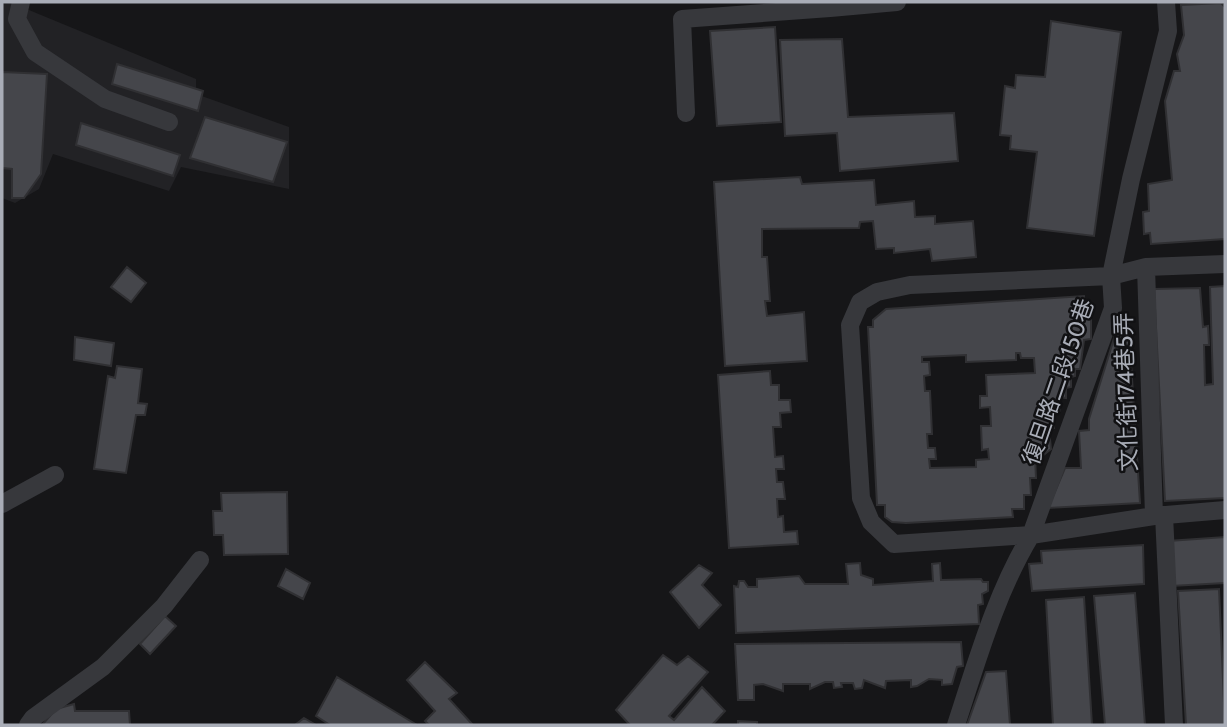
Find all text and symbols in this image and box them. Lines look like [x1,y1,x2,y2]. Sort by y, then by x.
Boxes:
street label: 復旦路二段150巷 [1016,295,1100,469]
street label: 文化街174巷5弄 [1109,312,1143,472]

